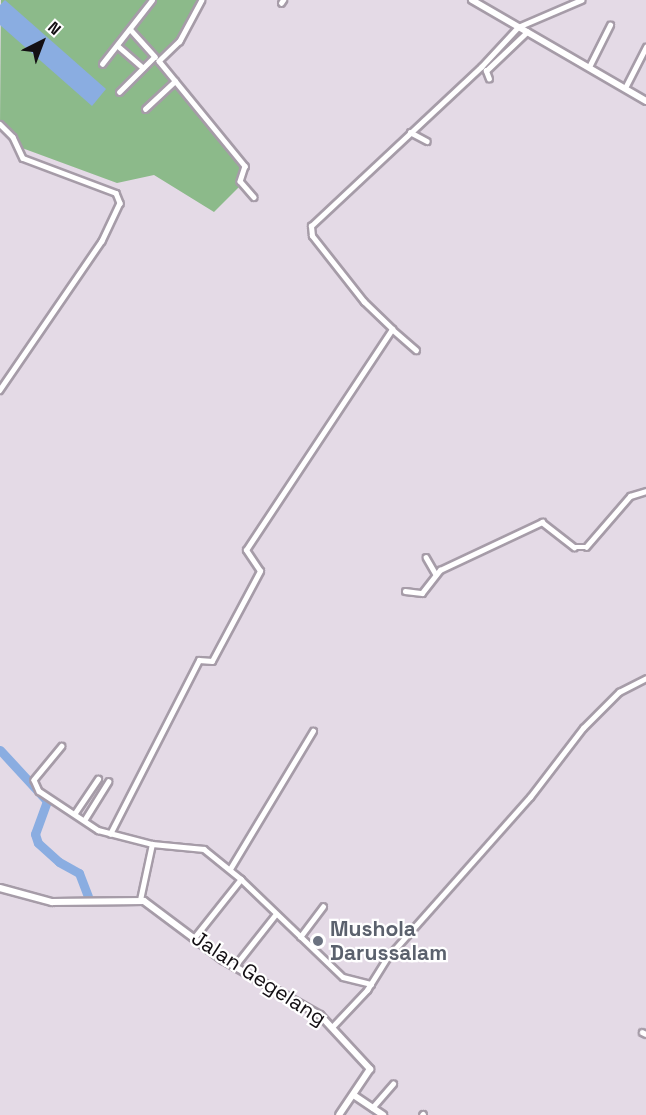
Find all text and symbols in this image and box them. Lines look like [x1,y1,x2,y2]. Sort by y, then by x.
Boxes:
north arrow [12,12,72,72]
text: N [43,17,65,40]
place label: Mushola Darussalam [330,916,447,966]
street label: Jalan Gegelang [187,925,331,1031]
marker: Mushola Darussalam [311,934,325,948]

